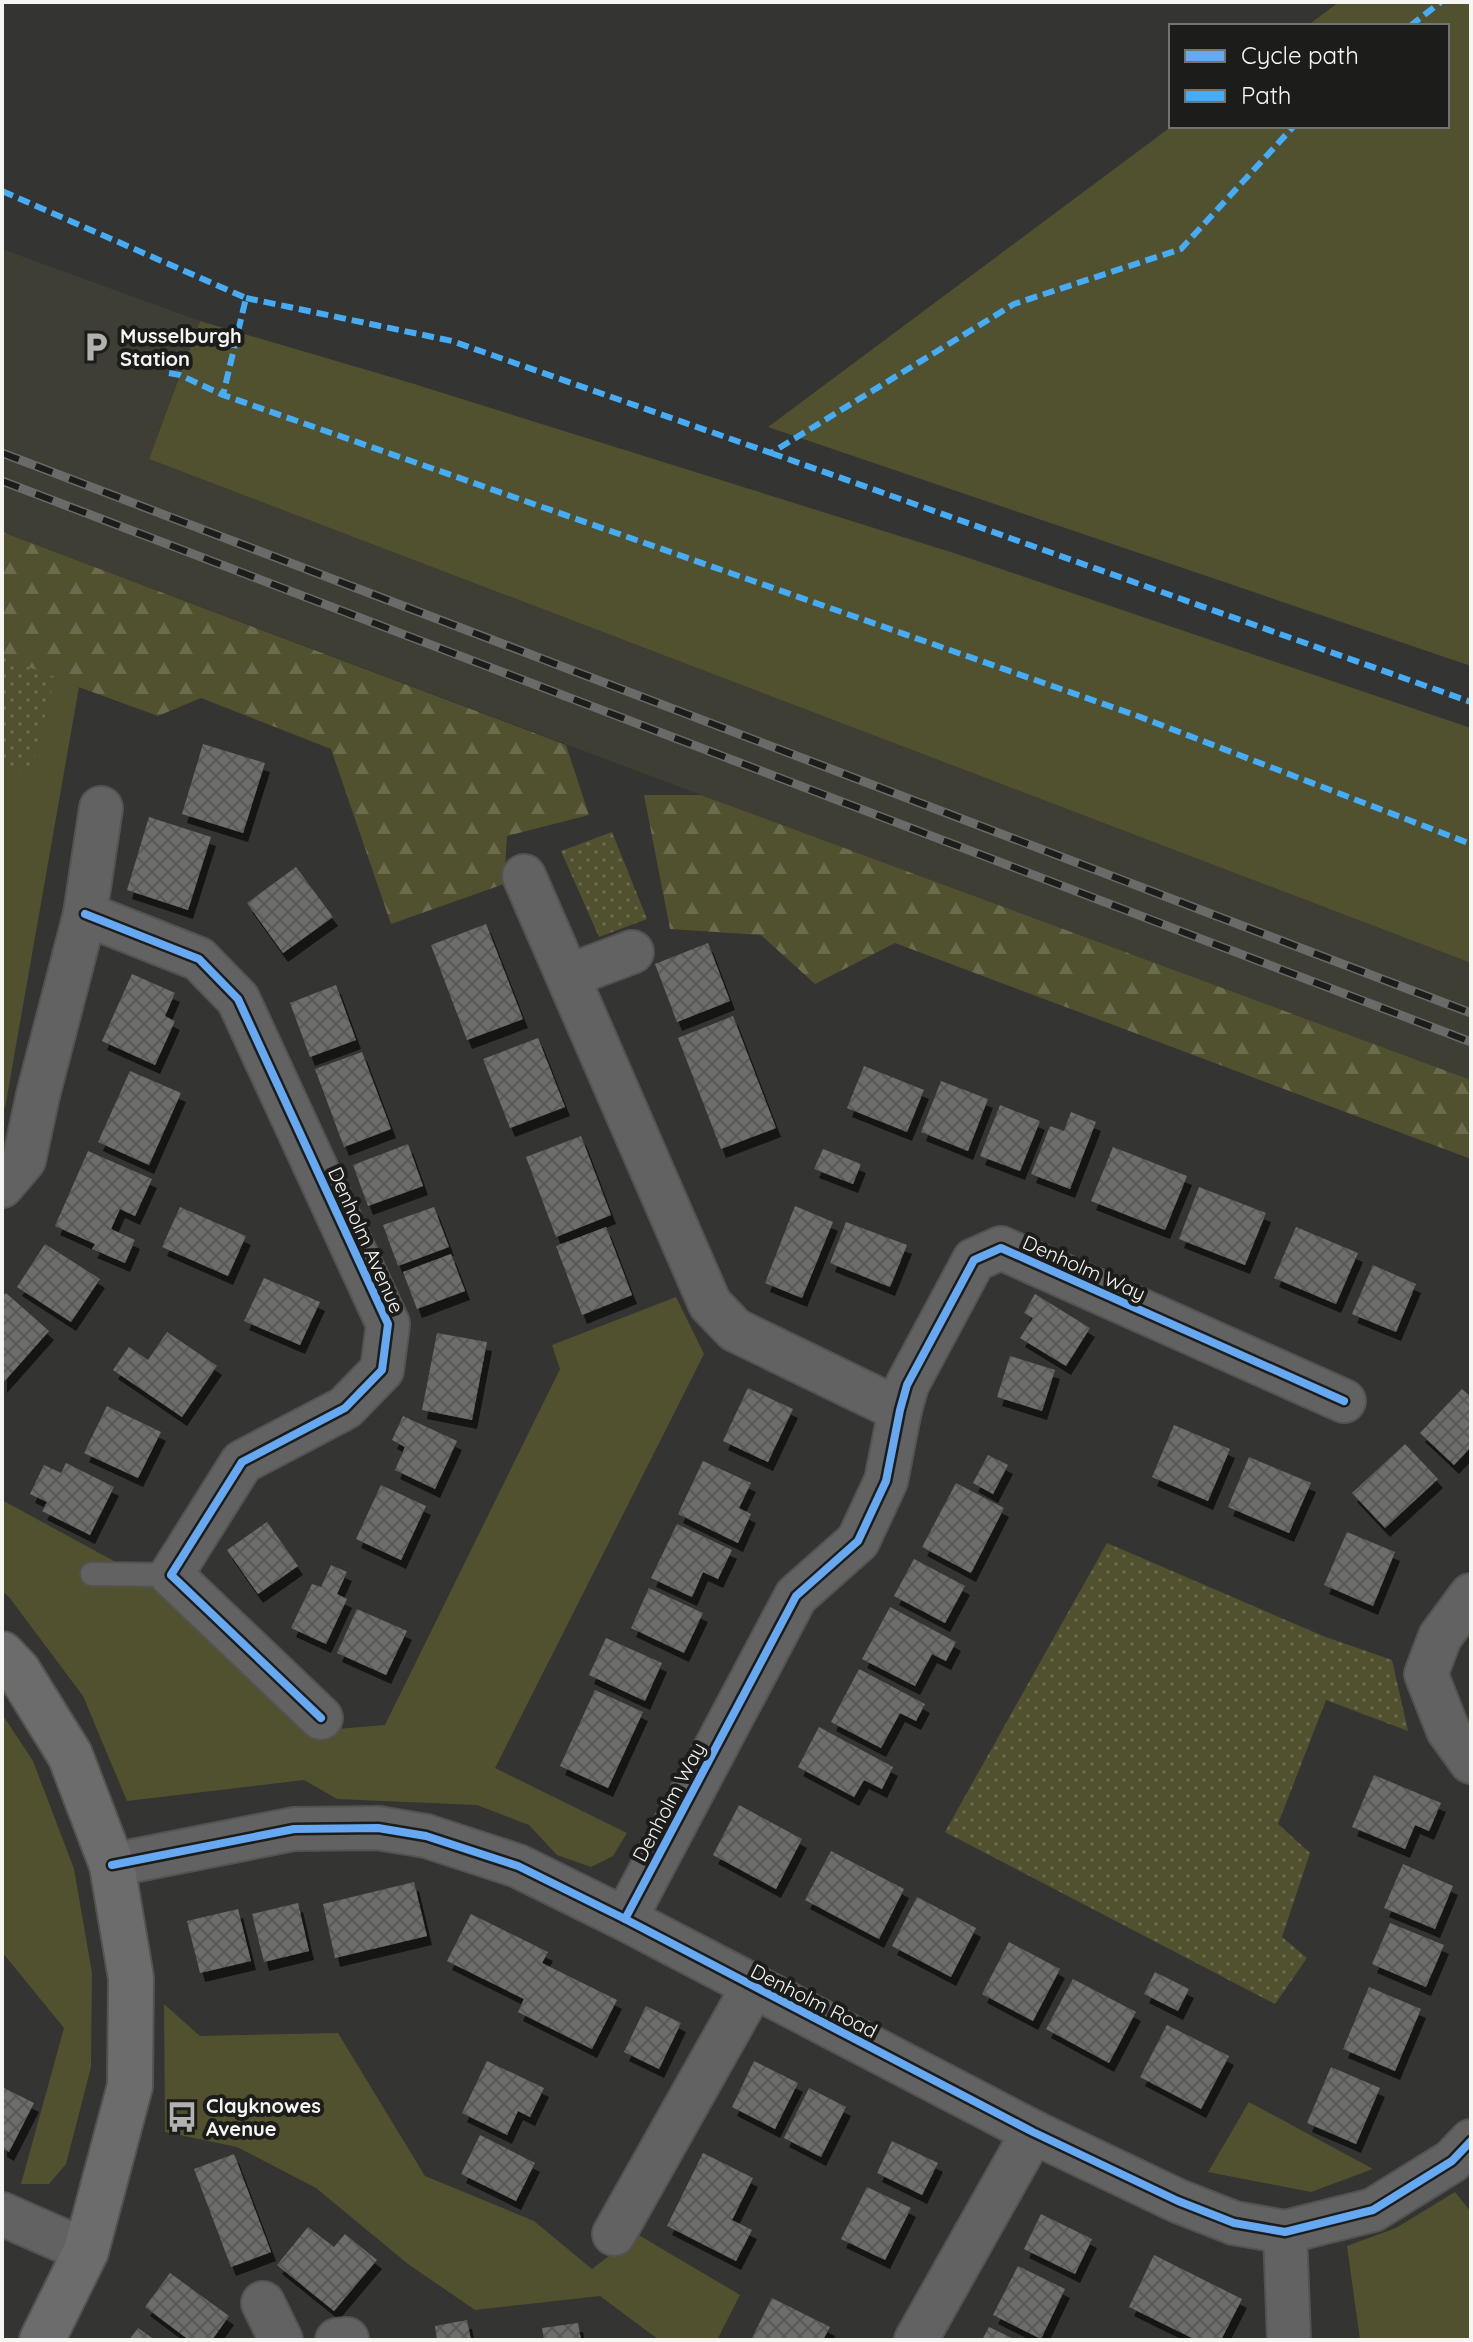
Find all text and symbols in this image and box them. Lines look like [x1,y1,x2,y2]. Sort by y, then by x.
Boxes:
legend [1169,24,1449,128]
text: Cycle path [1241,40,1359,70]
text: Path [1241,80,1292,110]
place label: Musselburgh Station [120,323,242,371]
parking icon: Musselburgh Station [79,330,113,364]
street label: Denholm Avenue [323,1163,410,1317]
street label: Denholm Way [1019,1229,1149,1306]
street label: Denholm Way [627,1738,711,1866]
street label: Denholm Road [747,1958,882,2043]
place label: Clayknowes Avenue [206,2093,321,2141]
bus stop icon: Clayknowes Avenue [165,2100,199,2134]

